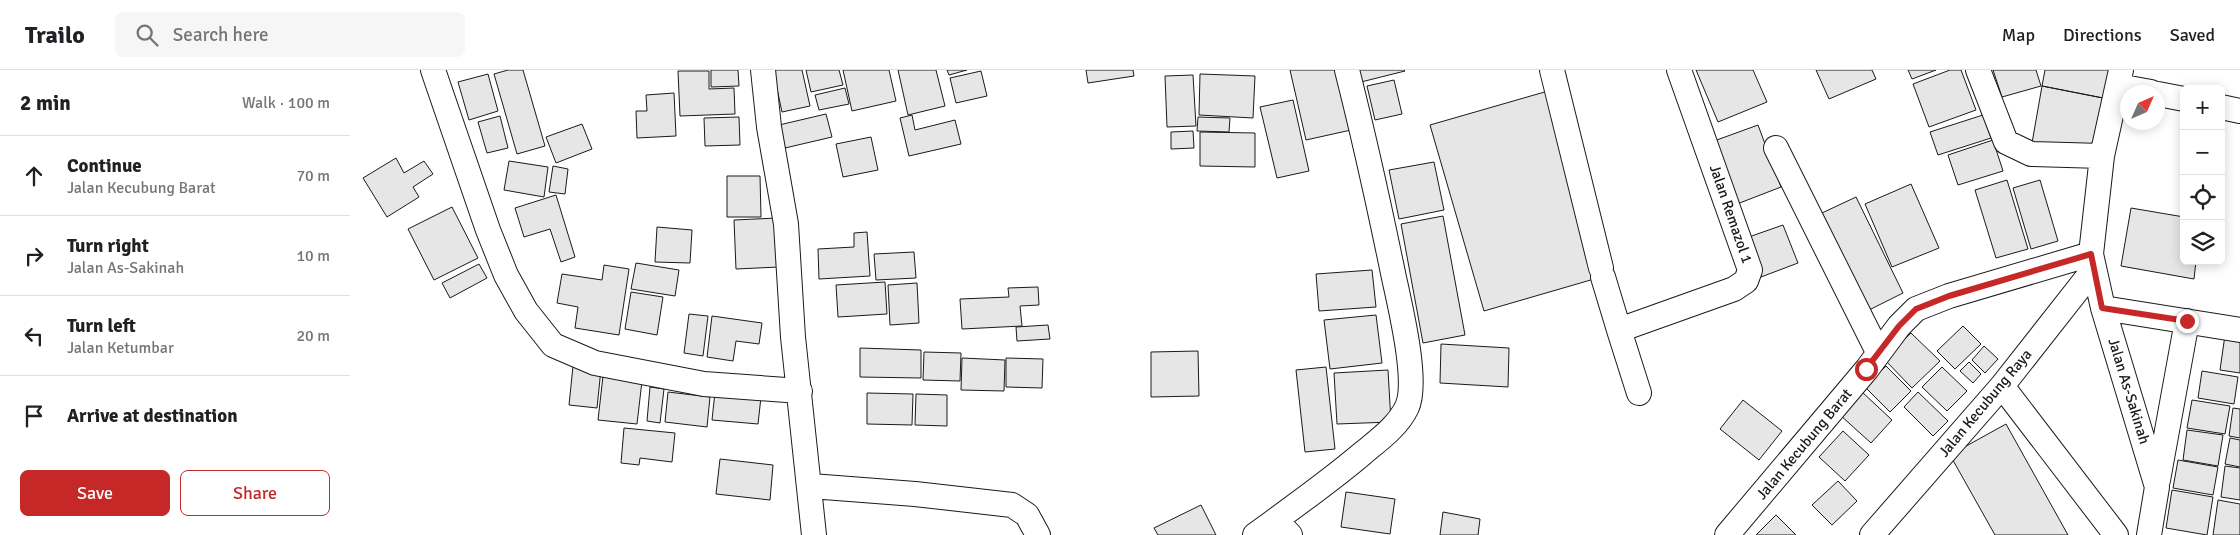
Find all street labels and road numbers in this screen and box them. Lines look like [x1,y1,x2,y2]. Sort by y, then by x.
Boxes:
street label: Jalan Remazol 1 [1706,162,1756,266]
street label: Jalan As-Sakinah [2104,336,2154,446]
street label: Jalan Kecubung Raya [1935,345,2035,461]
street label: Jalan Kecubung Barat [1752,385,1856,503]

